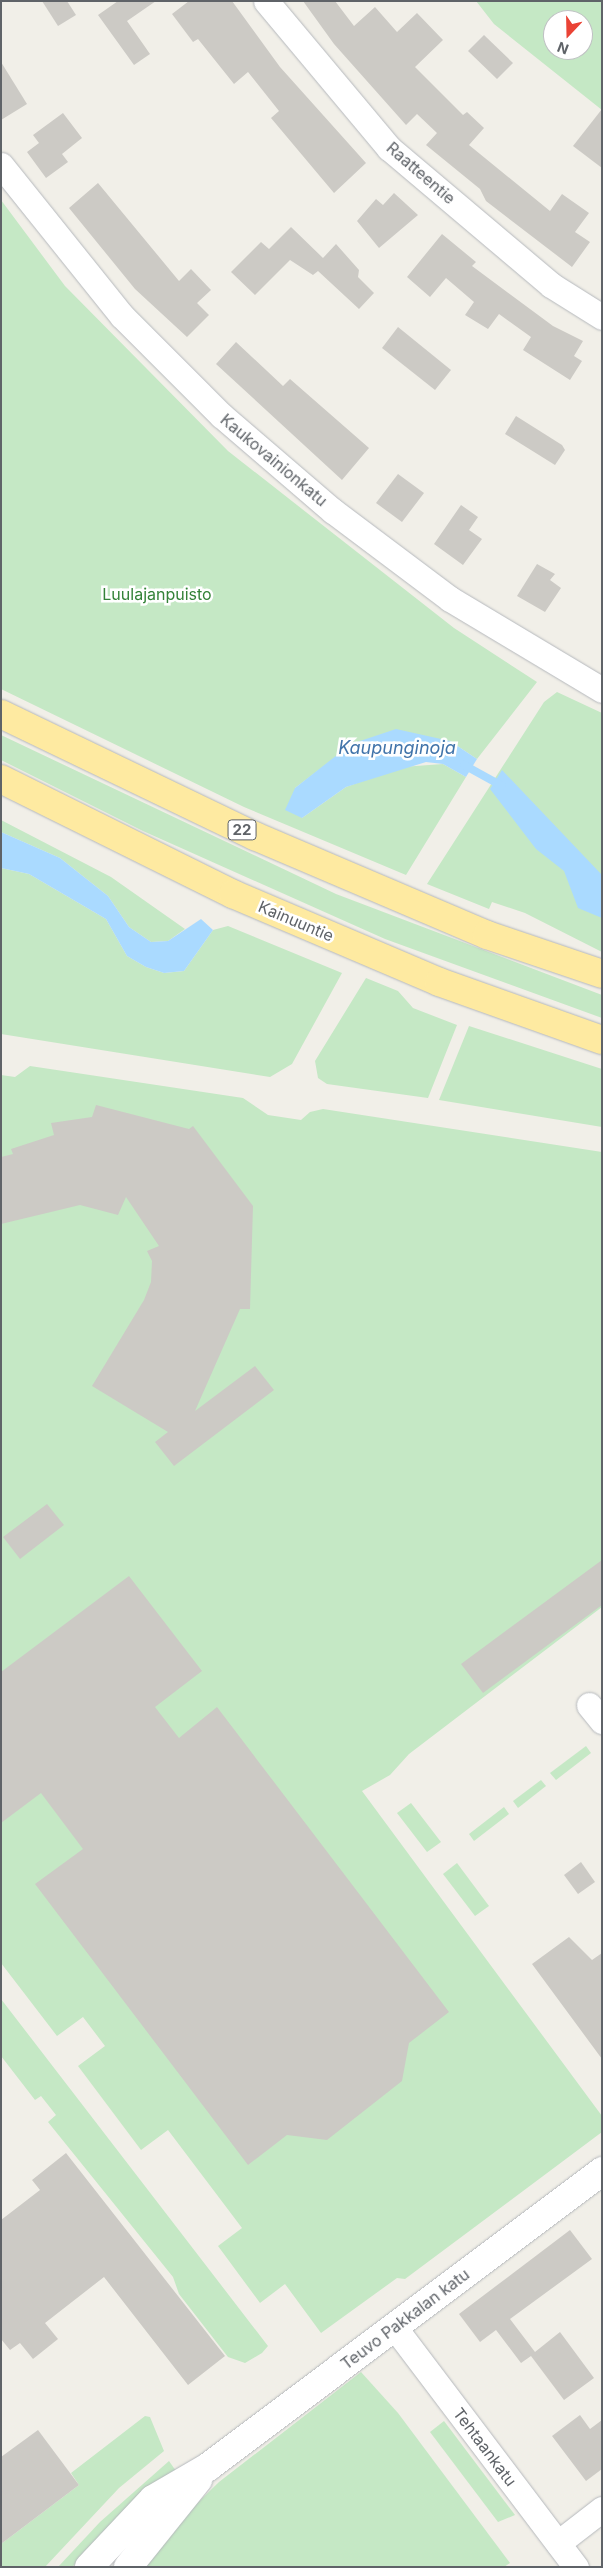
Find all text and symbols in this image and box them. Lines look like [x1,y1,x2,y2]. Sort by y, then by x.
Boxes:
north arrow [543,10,593,60]
text: N [555,39,571,58]
street label: Raatteentie [383,138,459,208]
street label: Kaukovainionkatu [217,410,331,510]
park label: Luulajanpuisto [102,584,212,604]
water label: Kaupunginoja [338,737,456,759]
road number: 22 [227,818,257,842]
street label: Kainuuntie [255,897,337,945]
street label: Teuvo Pakkalan katu [337,2264,473,2374]
street label: Tehtaankatu [449,2404,521,2490]

